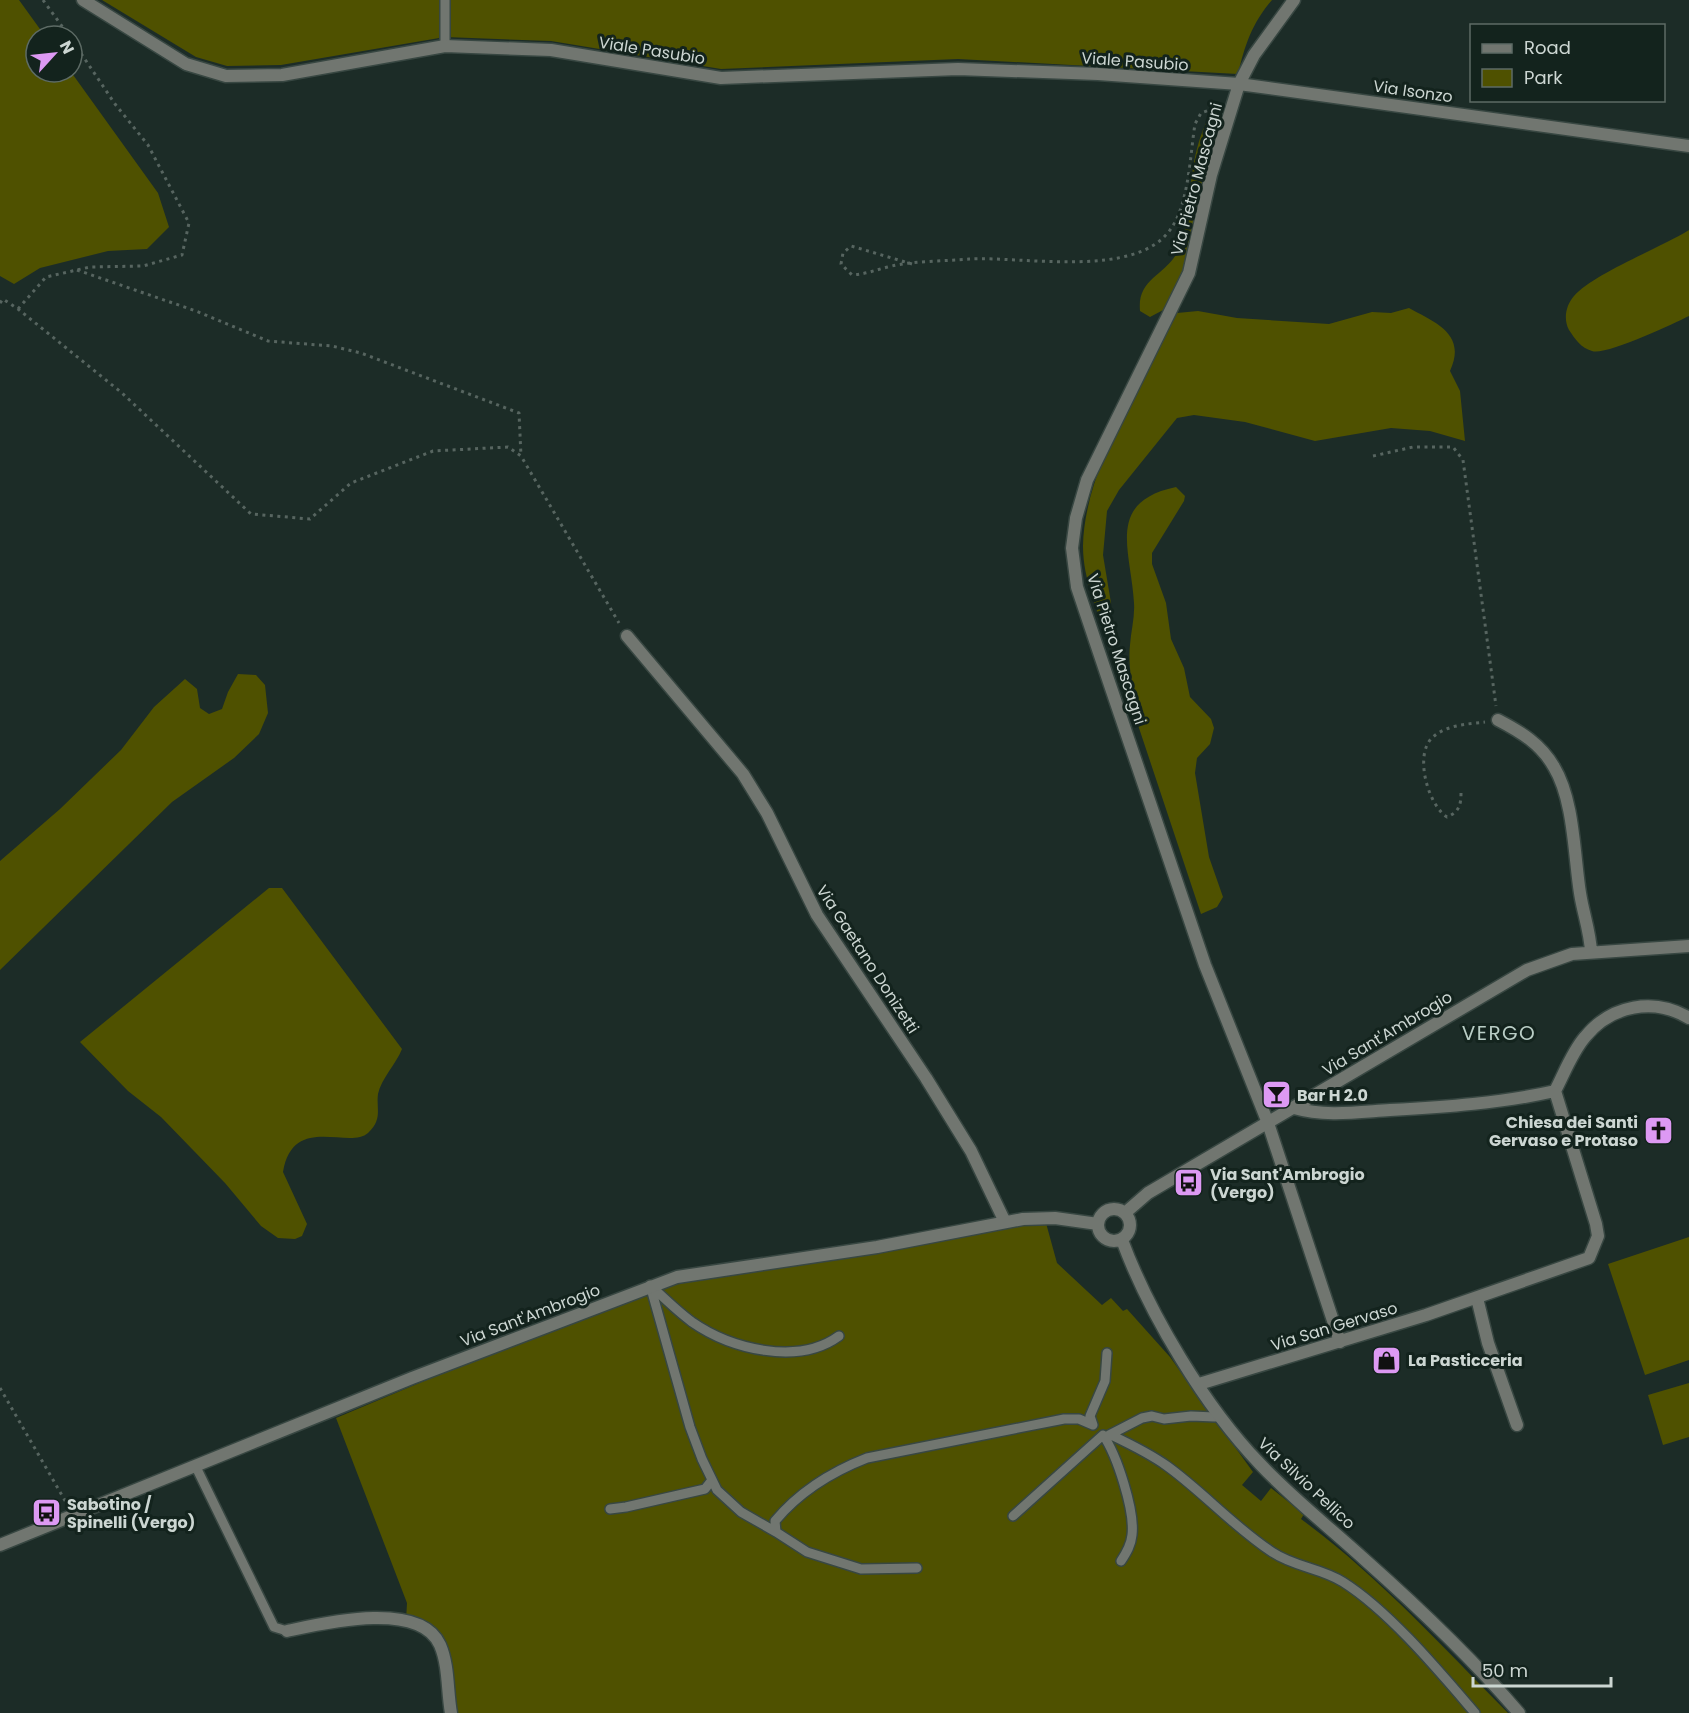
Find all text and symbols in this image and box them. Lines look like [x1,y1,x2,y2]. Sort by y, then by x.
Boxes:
north arrow [24,24,84,84]
legend [1470,24,1665,102]
street label: Viale Pasubio [597,31,707,70]
text: Road [1524,35,1571,60]
text: N [54,37,80,58]
street label: Viale Pasubio [1081,46,1189,77]
text: Park [1524,65,1563,90]
street label: Via Isonzo [1372,75,1454,108]
street label: Via Pietro Mascagni [1165,100,1228,258]
street label: Via Pietro Mascagni [1081,571,1152,728]
street label: Via Gaetano Donizetti [811,880,924,1038]
street label: Via Sant'Ambrogio [1318,985,1457,1081]
district label: VERGO [1462,1019,1536,1047]
bar icon: Bar H 2.0 [1260,1079,1292,1111]
place label: Bar H 2.0 [1297,1084,1368,1107]
place label: Chiesa dei Santi Gervaso e Protaso [1489,1111,1638,1152]
church icon: Chiesa dei Santi Gervaso e Protaso [1643,1115,1675,1147]
place label: Via Sant'Ambrogio (Vergo) [1210,1163,1365,1204]
bus stop icon: Via Sant'Ambrogio (Vergo) [1173,1167,1205,1199]
street label: Via Sant'Ambrogio [457,1278,603,1353]
street label: Via San Gervaso [1268,1296,1400,1357]
shop icon: La Pasticceria [1371,1344,1403,1376]
place label: La Pasticceria [1408,1349,1523,1372]
street label: Via Silvio Pellico [1253,1432,1360,1535]
place label: Sabotino / Spinelli (Vergo) [67,1493,195,1534]
bus stop icon: Sabotino / Spinelli (Vergo) [30,1497,62,1529]
scale bar [1473,1650,1611,1688]
text: 50 m [1482,1658,1528,1683]

